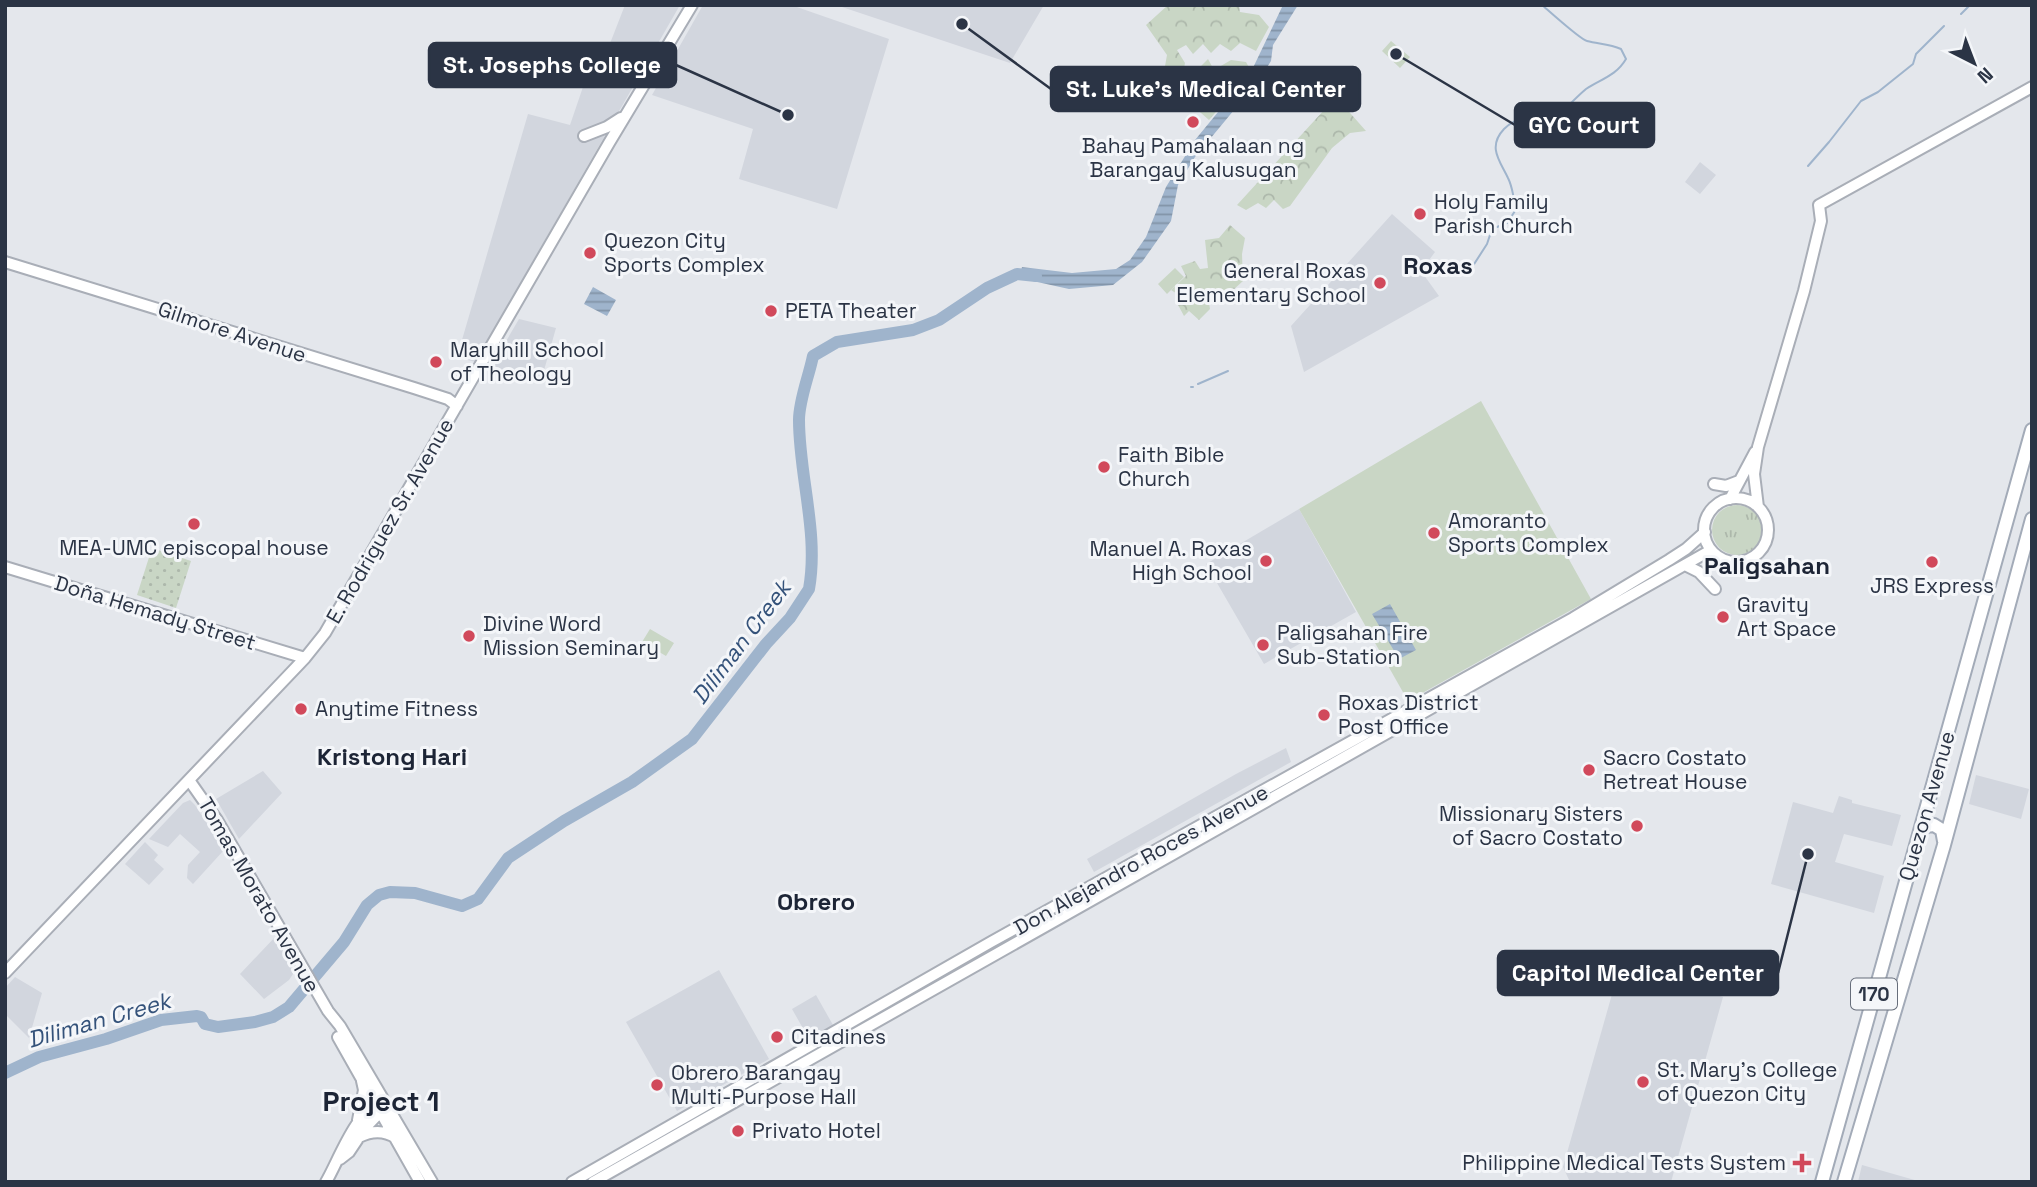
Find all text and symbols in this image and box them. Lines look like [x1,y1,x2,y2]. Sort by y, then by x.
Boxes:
north arrow [1939,28,2009,98]
callout: St. Josephs College [429,43,676,87]
text: St. Josephs College [443,50,661,80]
text: N [1972,62,1998,89]
callout: St. Luke's Medical Center [1051,67,1360,111]
text: St. Luke's Medical Center [1066,74,1346,104]
callout: GYC Court [1515,103,1654,147]
text: GYC Court [1528,110,1640,140]
marker: Bahay Pamahalaan ng Barangay Kalusugan [1185,114,1201,130]
place label: Bahay Pamahalaan ng Barangay Kalusugan [1082,132,1304,183]
place label: Holy Family Parish Church [1434,188,1573,239]
marker: Holy Family Parish Church [1412,206,1428,222]
place label: Quezon City Sports Complex [604,227,765,278]
marker: Quezon City Sports Complex [582,245,598,261]
district label: Roxas [1403,250,1473,281]
place label: General Roxas Elementary School [1176,257,1366,308]
marker: General Roxas Elementary School [1372,275,1388,291]
street label: Gilmore Avenue [155,295,310,368]
place label: PETA Theater [785,297,917,324]
marker: PETA Theater [763,303,779,319]
place label: Maryhill School of Theology [450,336,604,387]
marker: Maryhill School of Theology [428,354,444,370]
street label: E. Rodriguez Sr. Avenue [320,413,459,628]
place label: Faith Bible Church [1118,441,1224,492]
marker: Faith Bible Church [1096,459,1112,475]
place label: Amoranto Sports Complex [1448,507,1609,558]
marker: MEA-UMC episcopal house [186,516,202,532]
marker: Amoranto Sports Complex [1426,525,1442,541]
place label: MEA-UMC episcopal house [59,534,329,561]
place label: Manuel A. Roxas High School [1089,535,1252,586]
district label: Paligsahan [1704,550,1830,581]
marker: Manuel A. Roxas High School [1258,553,1274,569]
marker: JRS Express [1924,554,1940,570]
street label: Doña Hemady Street [51,569,259,656]
water label: Diliman Creek [685,572,799,710]
place label: JRS Express [1870,572,1994,599]
place label: Gravity Art Space [1737,591,1836,642]
marker: Gravity Art Space [1715,609,1731,625]
place label: Divine Word Mission Seminary [483,610,659,661]
place label: Paligsahan Fire Sub-Station [1277,619,1428,670]
marker: Divine Word Mission Seminary [461,628,477,644]
marker: Paligsahan Fire Sub-Station [1255,637,1271,653]
place label: Roxas District Post Office [1338,689,1479,740]
place label: Anytime Fitness [315,695,478,722]
marker: Anytime Fitness [293,701,309,717]
marker: Roxas District Post Office [1316,707,1332,723]
street label: Quezon Avenue [1892,728,1961,884]
district label: Kristong Hari [317,741,467,772]
place label: Sacro Costato Retreat House [1603,744,1747,795]
marker: Sacro Costato Retreat House [1581,762,1597,778]
street label: Don Alejandro Roces Avenue [1009,778,1273,941]
street label: Tomas Morato Avenue [192,792,326,997]
place label: Missionary Sisters of Sacro Costato [1439,800,1623,851]
marker: Missionary Sisters of Sacro Costato [1629,818,1645,834]
district label: Obrero [777,886,855,917]
callout: Capitol Medical Center [1498,951,1778,995]
text: Capitol Medical Center [1512,958,1764,988]
road number: 170 [1851,978,1897,1010]
water label: Diliman Creek [24,984,177,1055]
place label: Citadines [791,1023,886,1050]
marker: Citadines [769,1029,785,1045]
place label: St. Mary's College of Quezon City [1657,1056,1837,1107]
place label: Obrero Barangay Multi-Purpose Hall [671,1059,856,1110]
marker: St. Mary's College of Quezon City [1635,1074,1651,1090]
marker: Obrero Barangay Multi-Purpose Hall [649,1077,665,1093]
district label: Project 1 [323,1083,439,1119]
place label: Privato Hotel [752,1117,881,1144]
marker: Privato Hotel [730,1123,746,1139]
place label: Philippine Medical Tests System [1462,1149,1786,1176]
marker: Philippine Medical Tests System [1792,1153,1812,1173]

